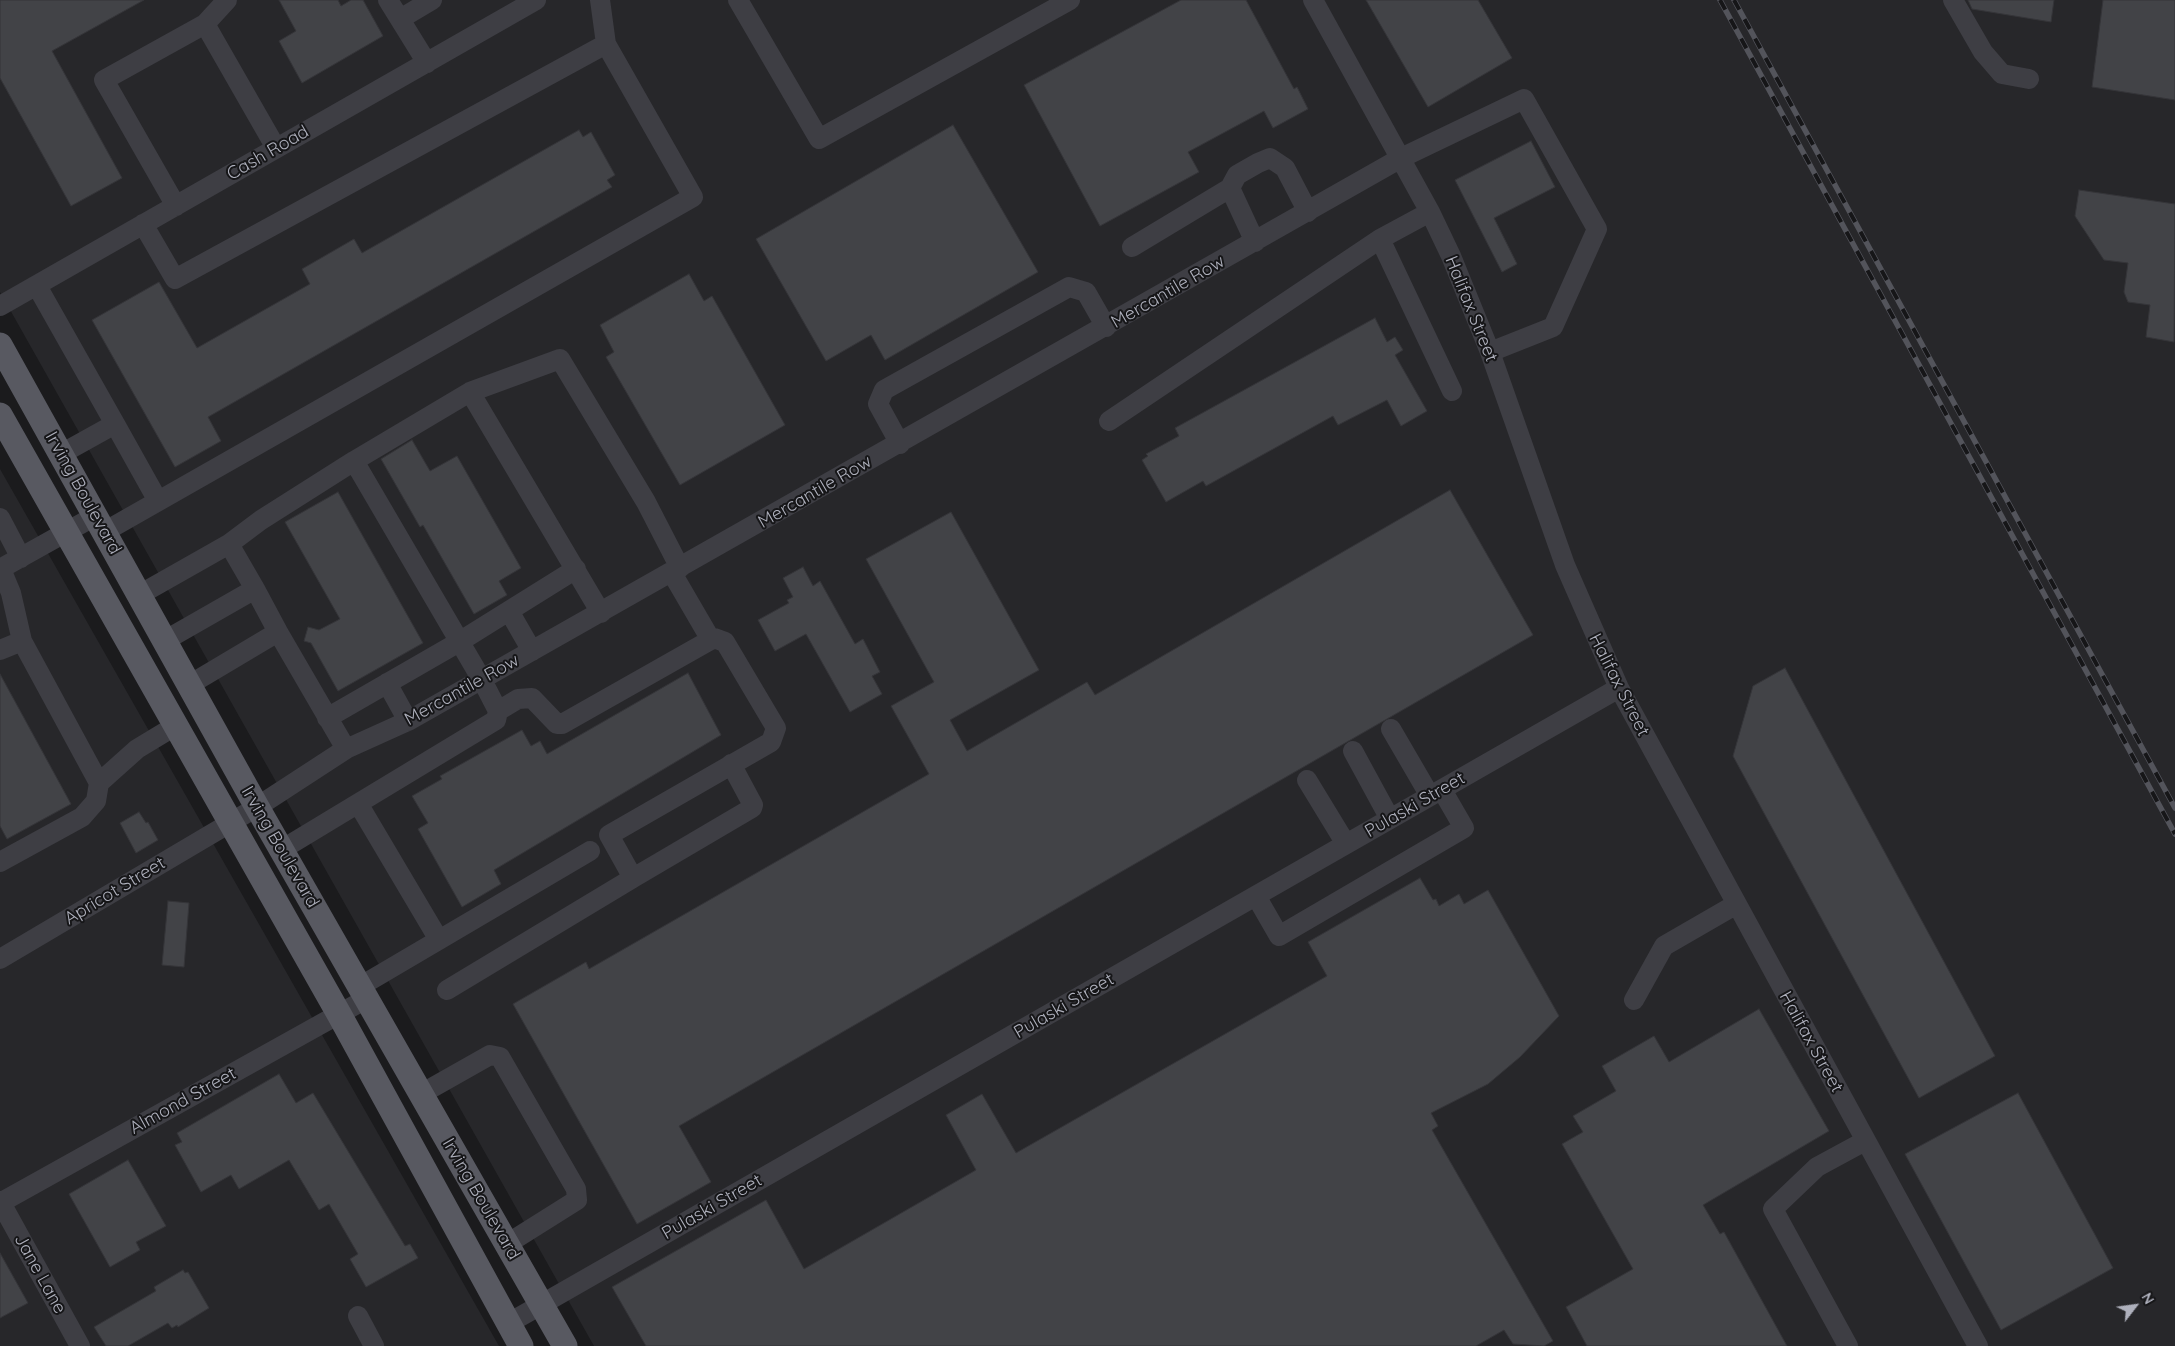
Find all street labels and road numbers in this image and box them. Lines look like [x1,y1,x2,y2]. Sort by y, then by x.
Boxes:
street label: Cash Road [223,121,313,185]
street label: Mercantile Row [1107,251,1229,333]
street label: Halifax Street [1440,253,1502,365]
street label: Irving Boulevard [40,428,126,558]
street label: Mercantile Row [754,451,876,533]
street label: Halifax Street [1584,630,1654,740]
street label: Mercantile Row [401,650,523,730]
street label: Pulaski Street [1361,768,1469,842]
street label: Irving Boulevard [236,782,324,912]
street label: Apricot Street [61,852,169,930]
street label: Pulaski Street [1010,969,1118,1043]
street label: Halifax Street [1774,988,1848,1096]
street label: Almond Street [126,1063,240,1139]
street label: Irving Boulevard [437,1134,525,1264]
street label: Pulaski Street [658,1170,766,1244]
street label: Jane Lane [9,1230,71,1318]

